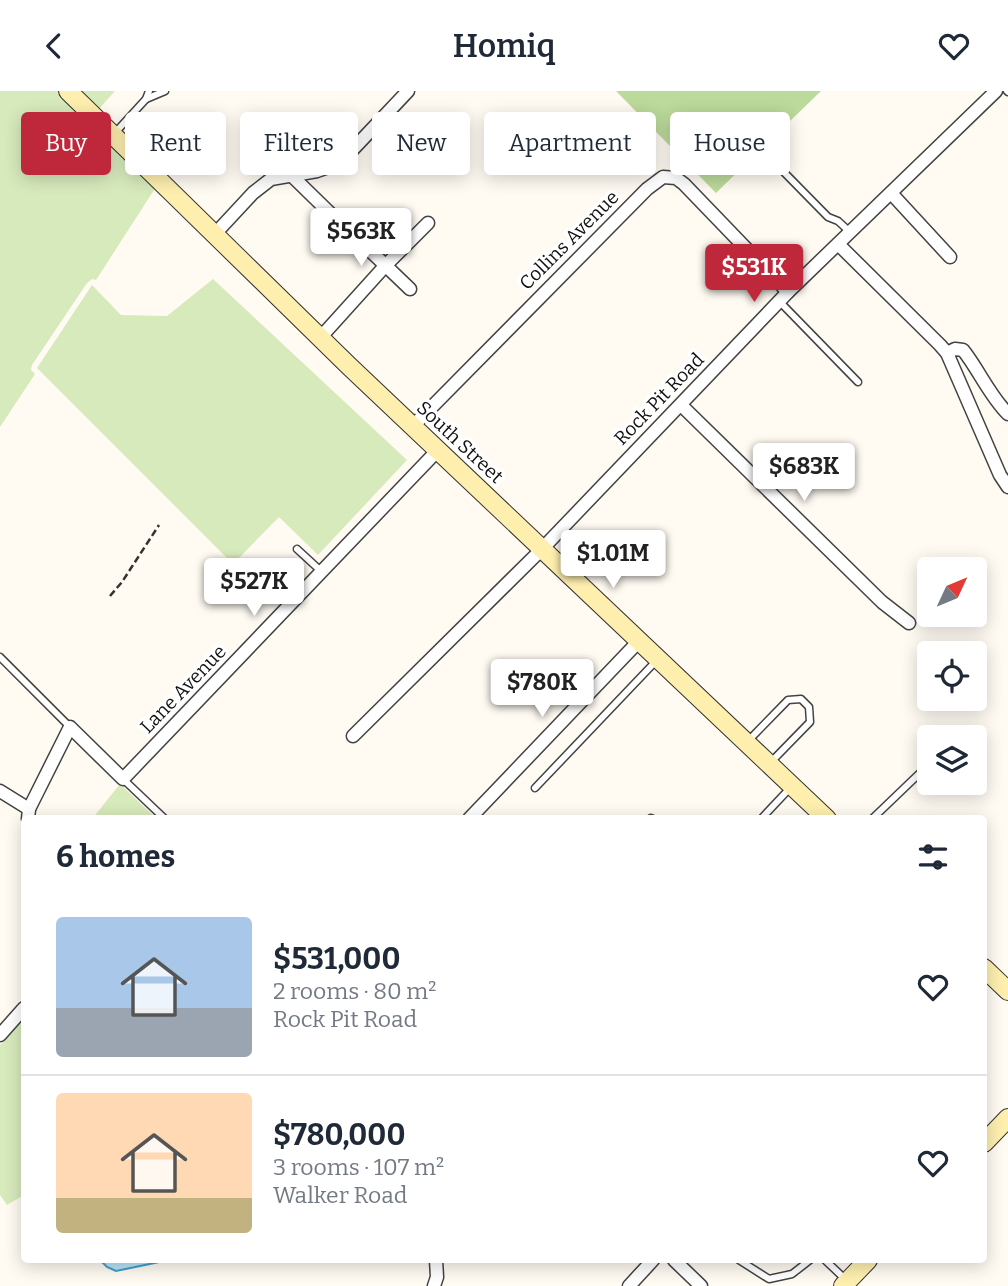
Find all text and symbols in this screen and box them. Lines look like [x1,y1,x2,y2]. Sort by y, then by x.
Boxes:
icon: back [35,27,73,65]
text: Homiq [453,27,555,65]
icon: heart [935,27,973,65]
chip: Buy [21,112,111,175]
chip: Rent [125,112,226,175]
chip: Filters [240,112,358,175]
chip: New [372,112,470,175]
chip: Apartment [484,112,656,175]
chip: House [670,112,790,175]
street label: Collins Avenue [515,186,623,294]
pin: $563K [312,209,410,268]
text: $563K [326,217,396,245]
pin: $531K [705,245,803,304]
text: $531K [721,253,787,281]
street label: Rock Pit Road [609,348,709,450]
street label: South Street [412,396,508,488]
pin: $683K [755,443,853,503]
text: $683K [769,452,839,480]
pin: $1.01M [556,531,670,590]
text: $1.01M [577,539,649,567]
north arrow [917,557,987,627]
map controls [917,557,987,795]
pin: $527K [205,559,303,618]
text: $527K [220,567,288,595]
street label: Lane Avenue [135,640,231,738]
button: locate [917,641,987,711]
pin: $780K [493,659,591,719]
text: $780K [507,668,577,696]
button: layers [917,725,987,795]
icon: filters [914,838,952,876]
text: 6 homes [56,839,175,875]
text: $531,000 [273,941,400,977]
icon: home [112,945,196,1029]
icon: heart [914,968,952,1006]
text: 2 rooms · 80 m² [273,977,436,1005]
text: Rock Pit Road [273,1005,417,1033]
text: $780,000 [273,1117,405,1153]
icon: home [112,1121,196,1205]
icon: heart [914,1144,952,1182]
text: 3 rooms · 107 m² [273,1153,444,1181]
text: Walker Road [273,1181,407,1209]

